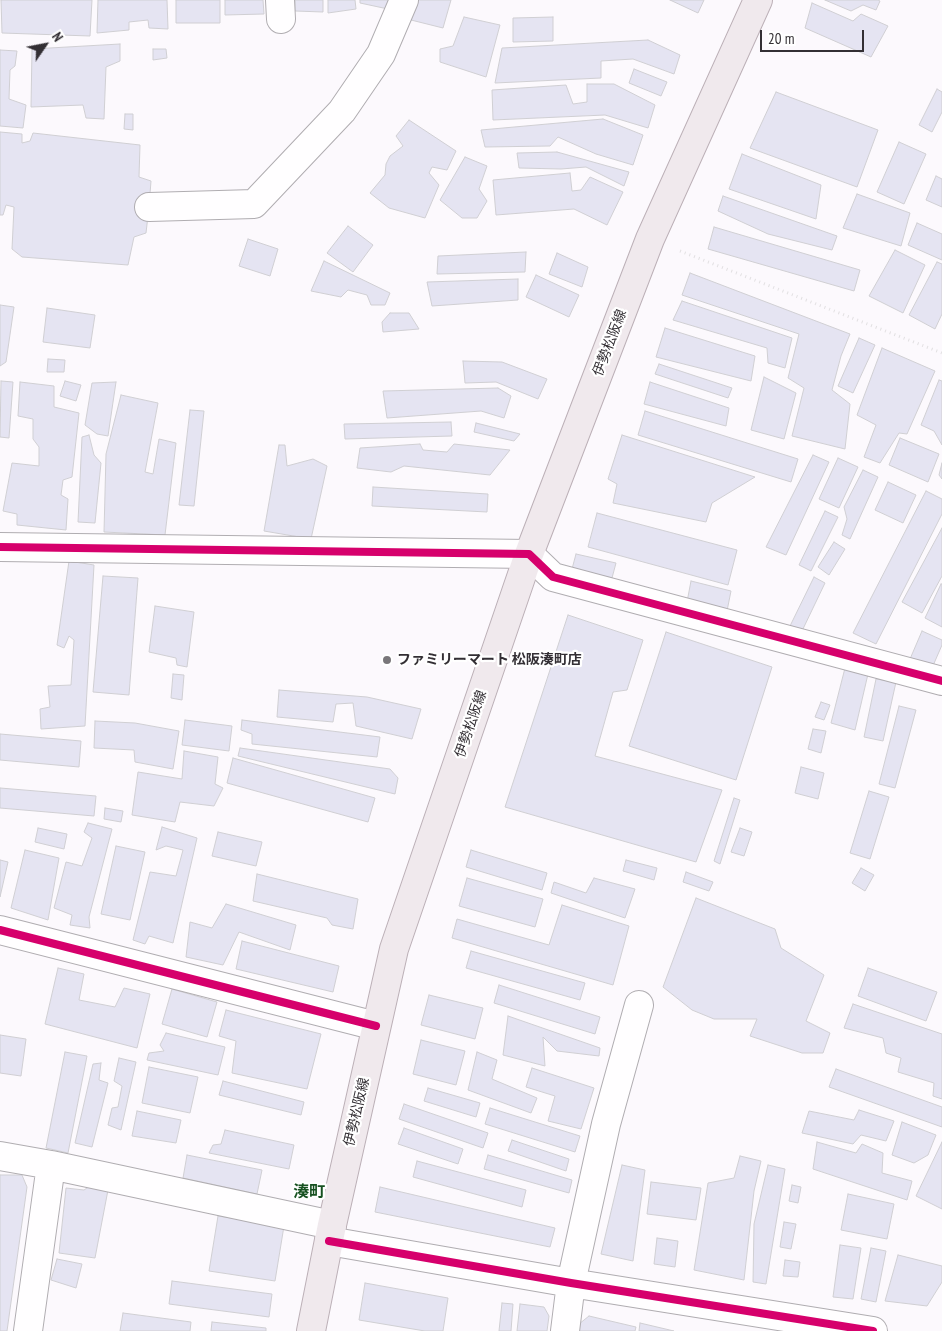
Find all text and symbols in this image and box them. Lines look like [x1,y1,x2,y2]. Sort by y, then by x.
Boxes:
north arrow [20,20,70,70]
scale bar [762,20,866,52]
text: N [48,29,67,45]
text: 20 m [768,29,794,48]
street label: 伊勢松阪線 [590,307,630,379]
place label: ファミリーマート 松阪湊町店 [397,652,582,668]
marker: ファミリーマート 松阪湊町店 [381,654,393,666]
street label: 伊勢松阪線 [452,688,490,760]
street label: 伊勢松阪線 [341,1076,373,1148]
district label: 湊町 [293,1182,325,1202]

